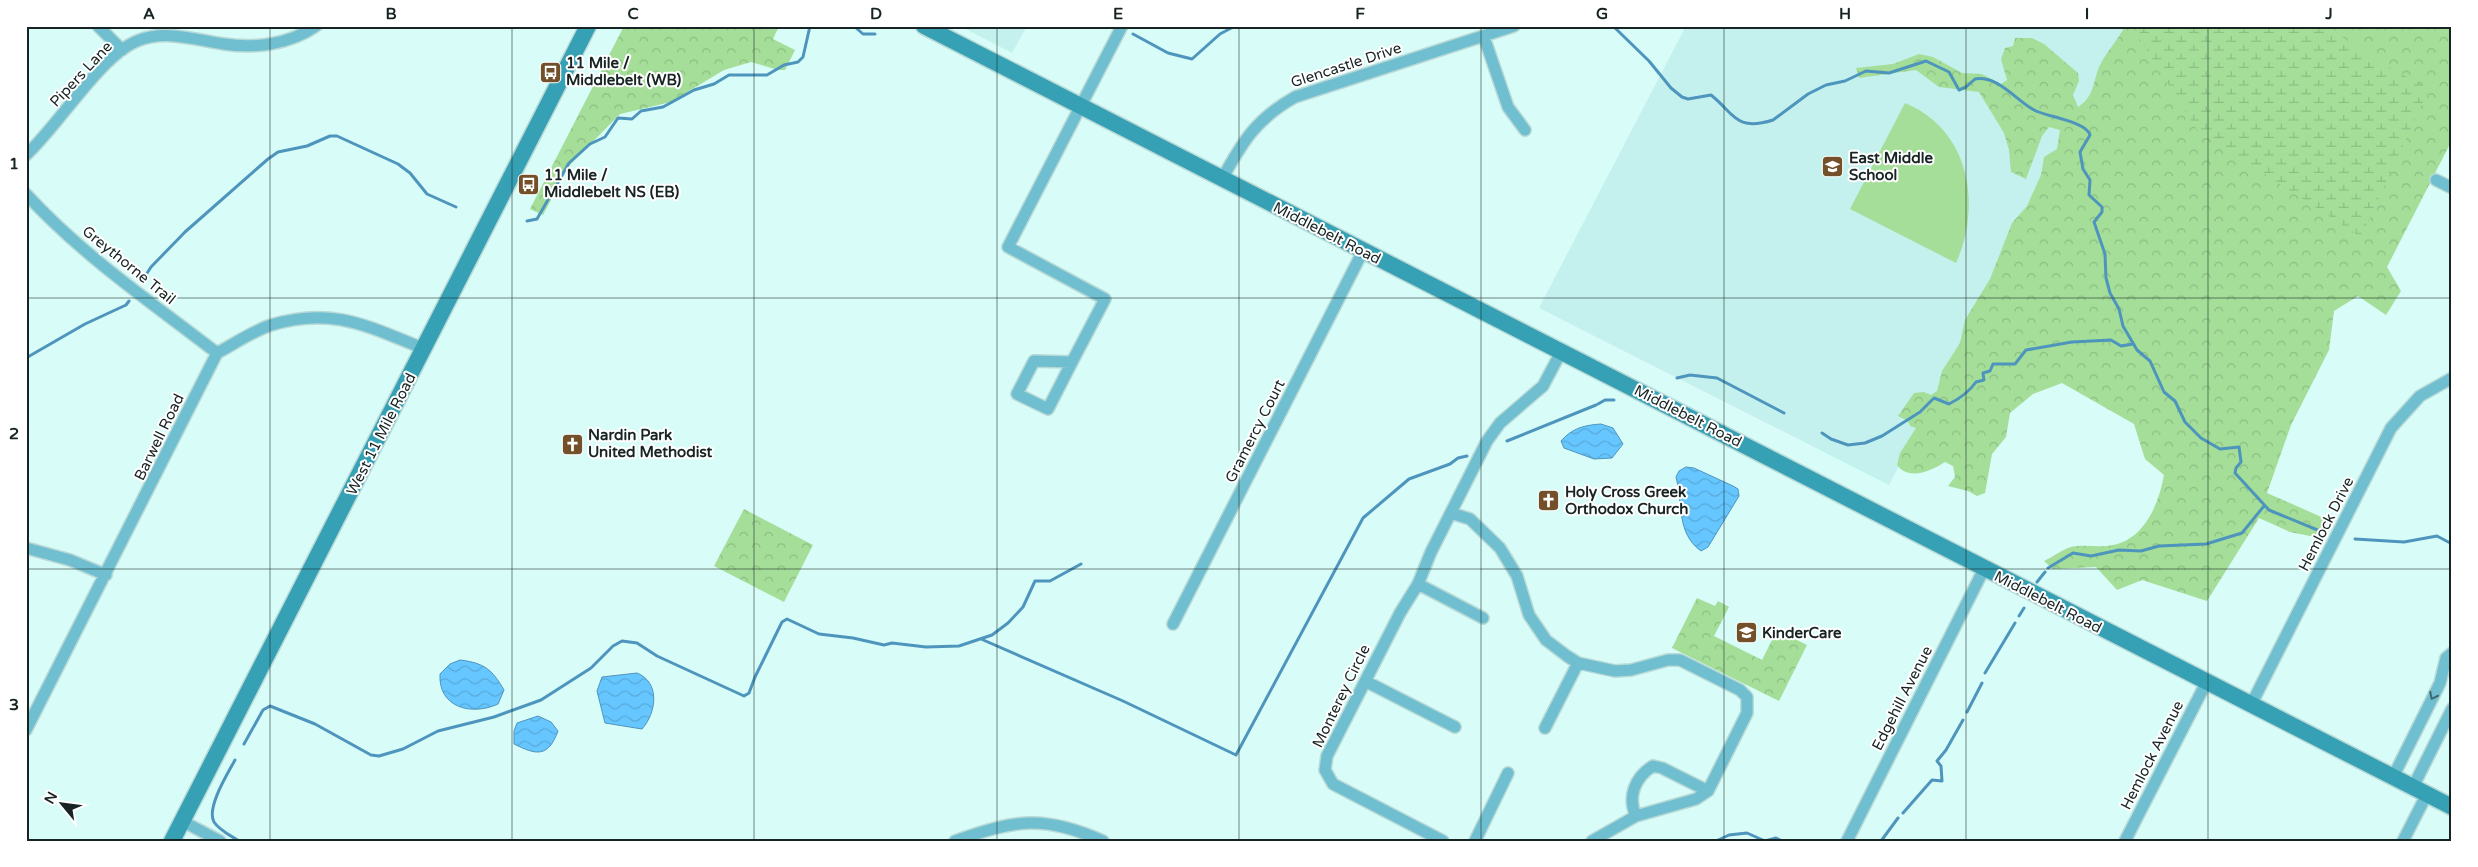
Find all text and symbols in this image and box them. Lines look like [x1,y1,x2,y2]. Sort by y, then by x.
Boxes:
text: A [143,4,155,24]
text: B [385,4,397,24]
text: C [627,4,639,24]
text: D [870,4,882,24]
text: E [1113,4,1123,24]
text: F [1355,4,1365,24]
text: G [1596,4,1608,24]
text: H [1839,4,1851,24]
text: I [2085,4,2089,24]
text: J [2324,4,2333,24]
street label: Pipers Lane [46,37,116,111]
street label: Glencastle Drive [1288,39,1404,91]
place label: 11 Mile / Middlebelt (WB) [566,54,682,89]
bus stop icon: 11 Mile / Middlebelt (WB) [538,60,562,84]
place label: East Middle School [1849,149,1933,184]
text: 1 [9,154,19,174]
school or university icon: East Middle School [1821,155,1845,179]
place label: 11 Mile / Middlebelt NS (EB) [544,166,679,201]
bus stop icon: 11 Mile / Middlebelt NS (EB) [516,172,540,196]
street label: Middlebelt Road [1270,198,1384,268]
street label: Greythorne Trail [79,222,179,308]
street label: West 11 Mile Road [342,370,420,498]
street label: Gramercy Court [1221,376,1289,486]
street label: Middlebelt Road [1631,381,1745,451]
street label: Barwell Road [130,391,188,483]
text: 2 [9,424,19,444]
place label: Nardin Park United Methodist [588,426,713,461]
church icon: Nardin Park United Methodist [560,432,584,456]
street label: Hemlock Drive [2295,474,2357,574]
place label: Holy Cross Greek Orthodox Church [1565,483,1688,518]
church icon: Holy Cross Greek Orthodox Church [1537,489,1561,513]
street label: Middlebelt Road [1991,567,2105,637]
school or university icon: KinderCare [1734,621,1758,645]
place label: KinderCare [1762,624,1842,642]
street label: Monterey Circle [1308,642,1374,750]
street label: Edgehill Avenue [1868,643,1936,753]
one-way arrow [2429,691,2439,700]
text: 3 [9,695,19,715]
street label: Hemlock Avenue [2117,697,2187,813]
north arrow [38,780,88,830]
text: N [41,789,61,807]

